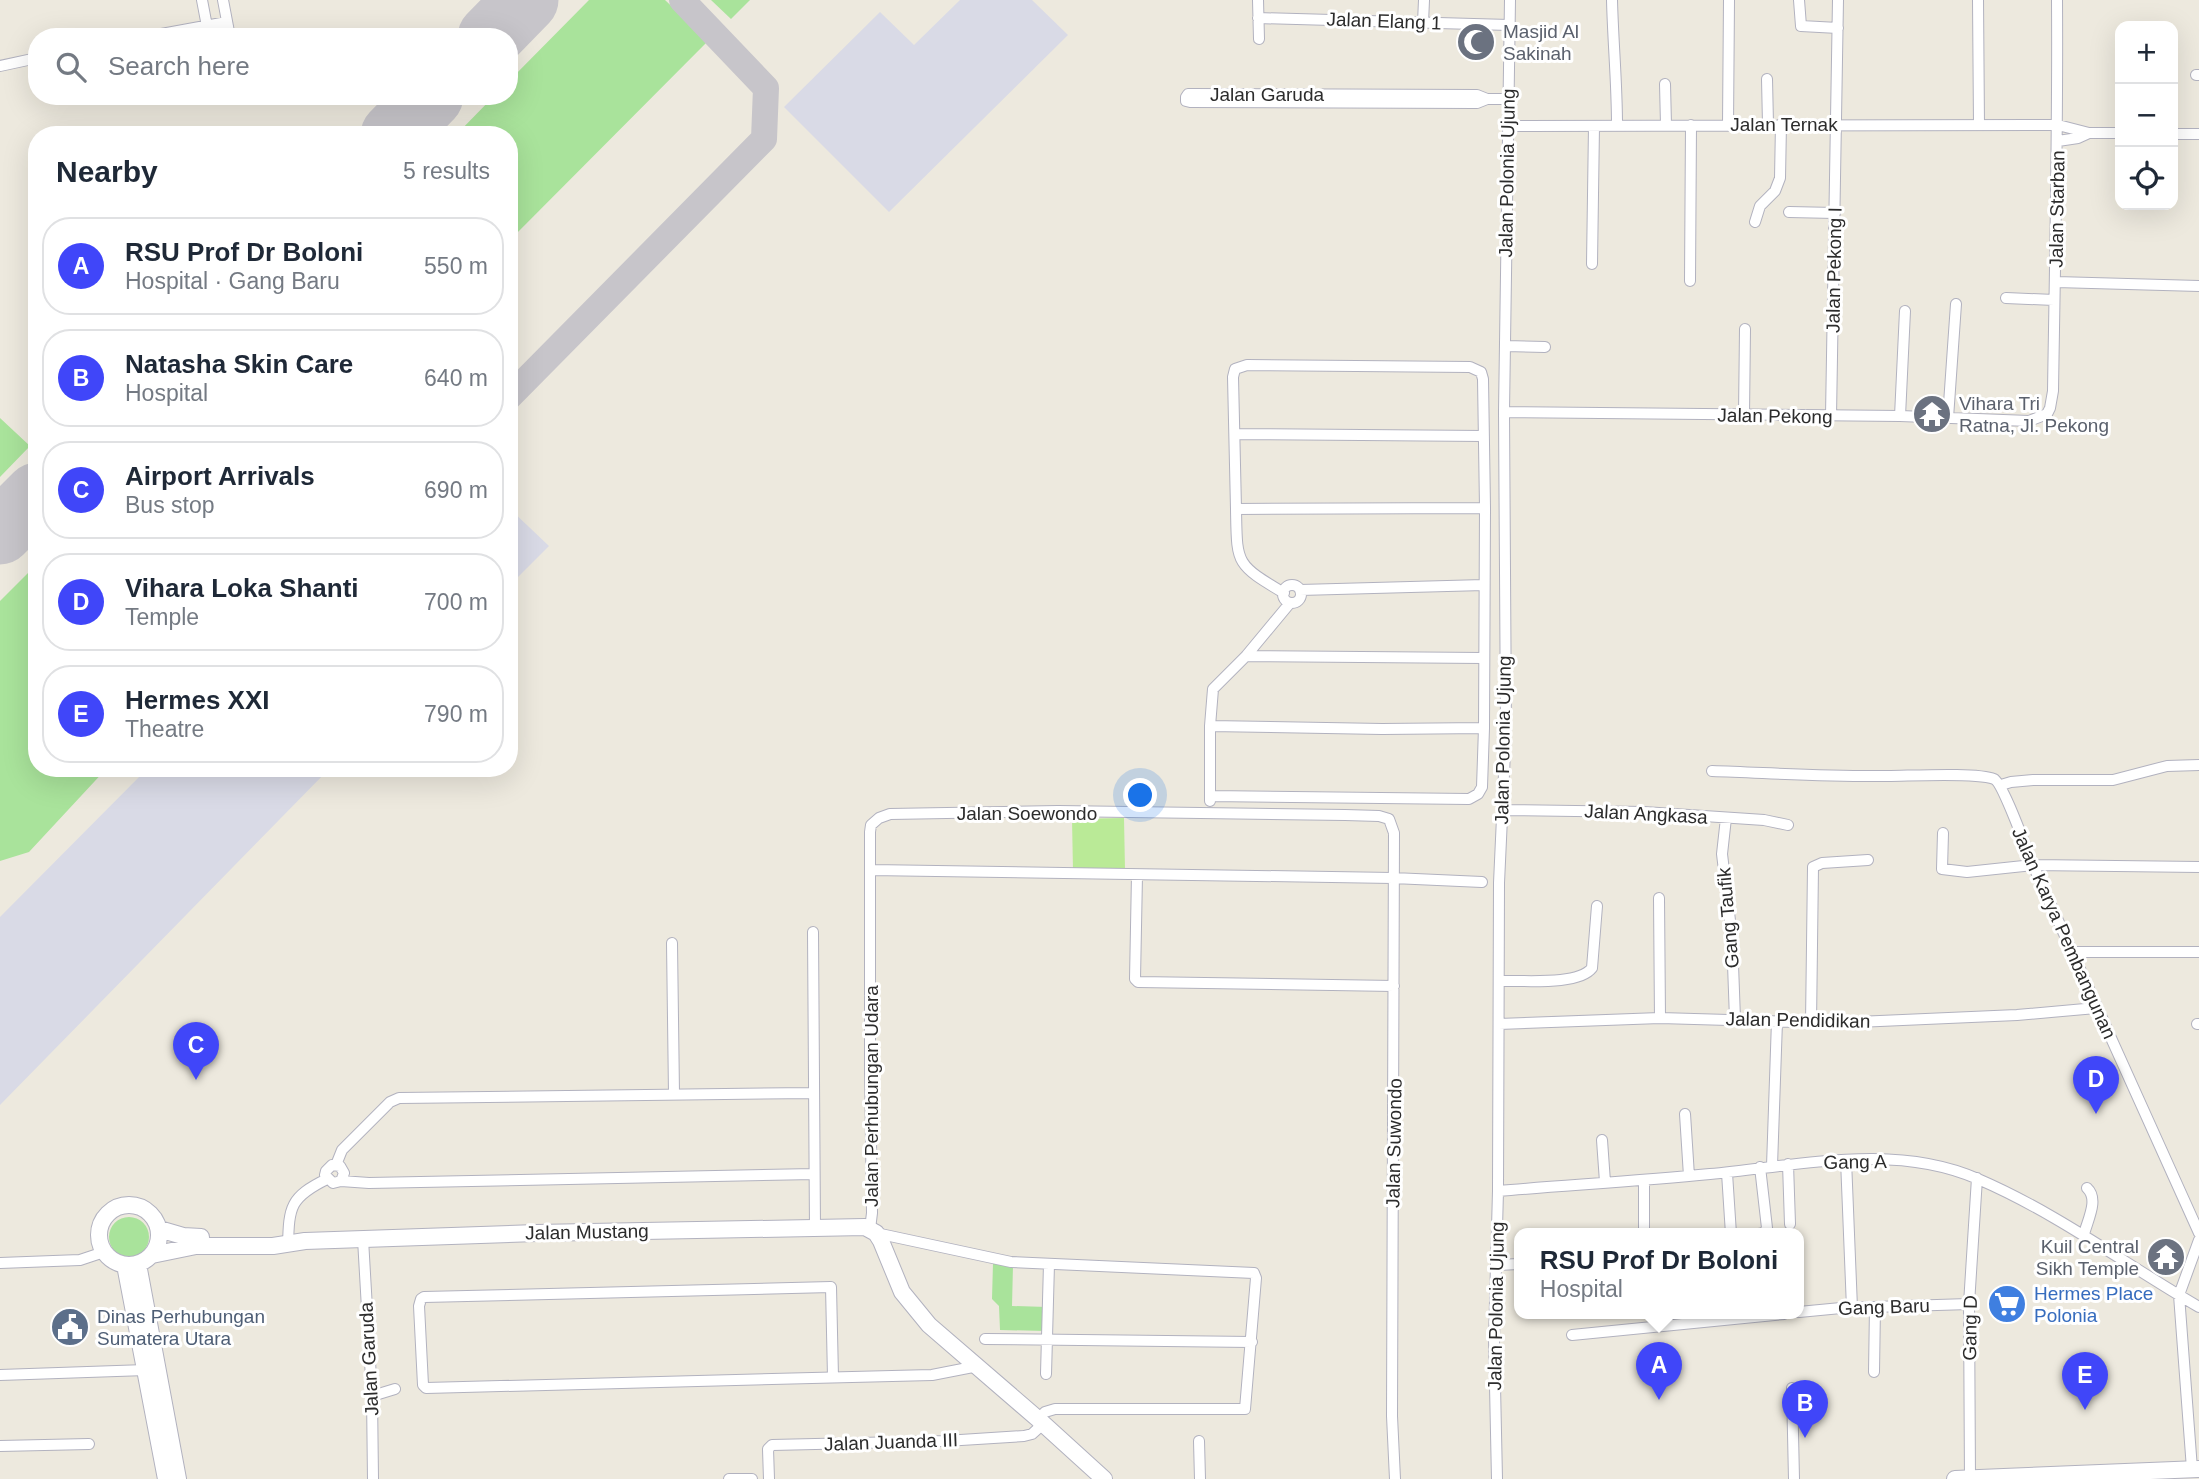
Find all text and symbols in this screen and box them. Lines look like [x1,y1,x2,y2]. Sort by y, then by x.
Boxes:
street label: Jalan Elang 1 [1326,8,1442,34]
mosque icon: Masjid Al Sakinah [1455,21,1497,63]
place label: Masjid Al Sakinah [1503,21,1579,64]
map controls [2115,21,2178,210]
button: + [2115,21,2178,84]
search box [28,28,518,105]
icon: search [52,48,90,86]
text: Search here [108,51,250,81]
street label: Jalan Garuda [1210,84,1324,105]
button: − [2115,84,2178,147]
street label: Jalan Polonia Ujung [1495,88,1519,258]
street label: Jalan Ternak [1730,114,1838,135]
button: locate [2115,147,2178,210]
street label: Jalan Starban [2045,150,2069,268]
text: Nearby [56,155,158,188]
text: 5 results [403,158,490,184]
street label: Jalan Pekong I [1822,207,1846,333]
text: RSU Prof Dr Boloni [125,237,363,267]
text: A [73,253,89,279]
text: 550 m [424,253,488,279]
text: Hospital · Gang Baru [125,268,340,294]
text: Natasha Skin Care [125,349,353,379]
text: B [73,365,89,391]
text: 640 m [424,365,488,391]
text: Hospital [125,380,208,406]
temple icon: Vihara Tri Ratna, Jl. Pekong [1911,393,1953,435]
place label: Vihara Tri Ratna, Jl. Pekong [1959,393,2109,436]
street label: Jalan Pekong [1717,404,1833,428]
text: Airport Arrivals [125,461,315,491]
text: C [73,477,89,503]
text: 690 m [424,477,488,503]
text: Bus stop [125,492,215,518]
text: Vihara Loka Shanti [125,573,359,603]
text: D [73,589,89,615]
text: 700 m [424,589,488,615]
text: Temple [125,604,199,630]
street label: Jalan Polonia Ujung [1491,655,1515,825]
text: Hermes XXI [125,685,270,715]
text: E [73,701,89,727]
text: 790 m [424,701,488,727]
text: Theatre [125,716,204,742]
your location [1123,778,1157,812]
street label: Jalan Angkasa [1584,800,1709,828]
street label: Jalan Soewondo [957,803,1097,824]
street label: Jalan Karya Pembangunan [2008,824,2120,1042]
street label: Gang Taufik [1713,866,1743,969]
street label: Jalan Perhubungan Udara [861,985,882,1207]
street label: Jalan Pendidikan [1725,1008,1871,1032]
pin: C [173,1022,219,1080]
pin: D [2073,1056,2119,1114]
street label: Jalan Suwondo [1382,1078,1406,1208]
street label: Gang A [1823,1151,1887,1173]
street label: Jalan Mustang [525,1220,649,1244]
street label: Jalan Polonia Ujung [1484,1221,1508,1391]
popup [1514,1228,1804,1319]
place label: Kuil Central Sikh Temple [2036,1236,2139,1279]
temple icon: Kuil Central Sikh Temple [2145,1236,2187,1278]
text: RSU Prof Dr Boloni [1540,1245,1778,1275]
text: Hospital [1540,1276,1623,1302]
supermarket icon: Hermes Place Polonia [1986,1283,2028,1325]
place label: Hermes Place Polonia [2034,1283,2153,1326]
street label: Gang Baru [1838,1295,1930,1319]
street label: Gang D [1959,1295,1981,1361]
street label: Jalan Garuda [356,1301,382,1417]
public building icon: Dinas Perhubungan Sumatera Utara [49,1306,91,1348]
place label: Dinas Perhubungan Sumatera Utara [97,1306,265,1349]
pin: A [1636,1342,1682,1400]
pin: E [2062,1352,2108,1410]
pin: B [1782,1380,1828,1438]
street label: Jalan Juanda III [824,1429,958,1455]

